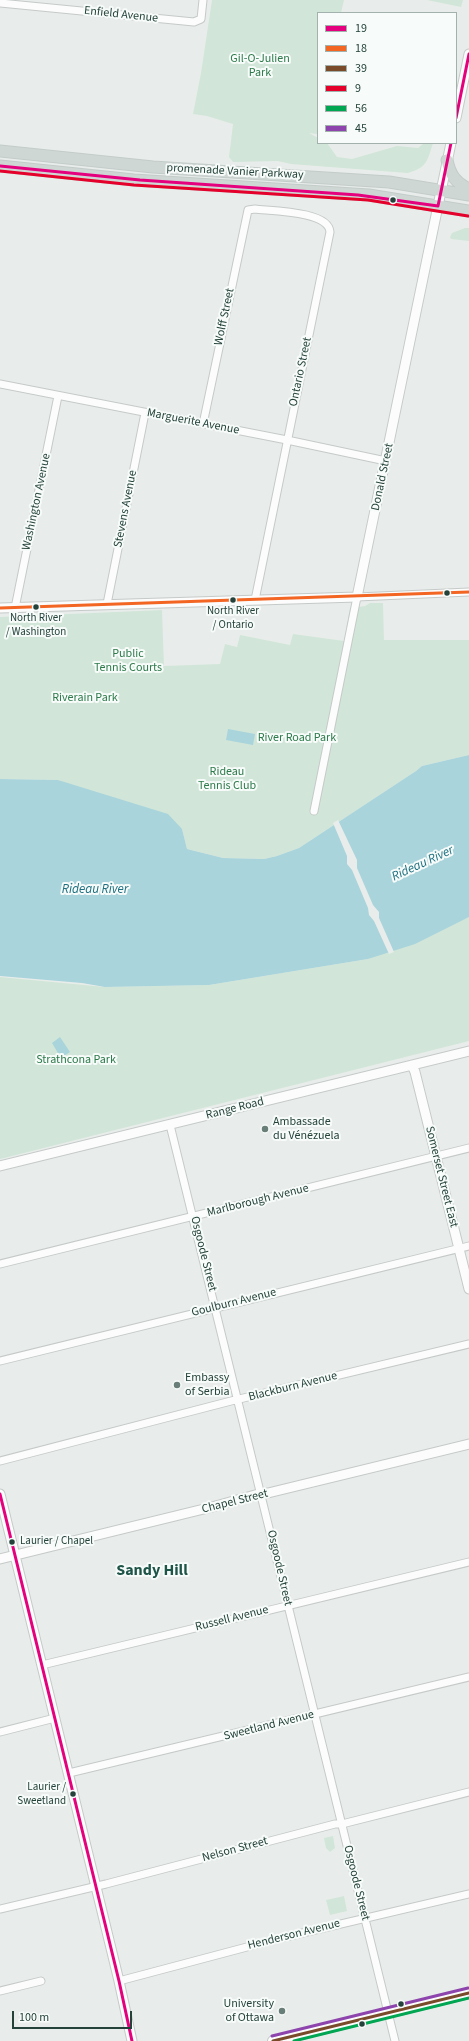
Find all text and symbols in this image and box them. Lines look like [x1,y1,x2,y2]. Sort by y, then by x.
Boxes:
street label: Enfield Avenue [83,4,159,26]
legend [317,12,457,144]
text: 19 [355,20,367,37]
text: 18 [355,40,367,57]
park label: Gil-O-Julien Park [230,52,290,80]
text: 39 [355,60,367,77]
text: 9 [355,80,361,97]
text: 56 [355,100,367,117]
text: 45 [355,120,367,137]
street label: promenade Vanier Parkway [166,161,304,183]
unlabelled marker [388,195,398,205]
street label: Wolff Street [212,287,238,347]
street label: Ontario Street [287,336,315,408]
street label: Marguerite Avenue [146,406,240,438]
street label: Donald Street [369,442,397,512]
street label: Washington Avenue [20,452,54,552]
street label: Stevens Avenue [111,469,141,549]
unlabelled marker [442,588,452,598]
marker: North River / Ontario [228,595,238,605]
marker: North River / Washington [31,602,41,612]
place label: North River / Ontario [207,605,259,631]
place label: North River / Washington [6,612,66,638]
park label: Public Tennis Courts [94,647,162,675]
park label: Riverain Park [52,691,118,705]
park label: River Road Park [258,731,336,745]
park label: Rideau Tennis Club [198,765,256,793]
water label: Rideau River [390,843,456,885]
water label: Rideau River [62,882,128,898]
park label: Strathcona Park [36,1053,116,1067]
street label: Range Road [204,1095,266,1123]
place label: Ambassade du Vénézuela [273,1115,340,1143]
marker: Ambassade du Vénézuela [260,1124,270,1134]
street label: Somerset Street East [421,1125,461,1229]
street label: Marlborough Avenue [206,1181,310,1221]
street label: Osgoode Street [187,1215,219,1293]
street label: Goulburn Avenue [190,1286,278,1320]
street label: Blackburn Avenue [247,1369,339,1405]
place label: Embassy of Serbia [185,1371,230,1399]
marker: Embassy of Serbia [172,1380,182,1390]
street label: Chapel Street [200,1487,270,1517]
street label: Osgoode Street [263,1529,295,1607]
place label: Laurier / Chapel [20,1535,93,1549]
marker: Laurier / Chapel [7,1537,17,1547]
district label: Sandy Hill [116,1561,188,1581]
street label: Russell Avenue [194,1603,270,1635]
street label: Sweetland Avenue [222,1708,316,1744]
place label: Laurier / Sweetland [17,1781,66,1807]
marker: Laurier / Sweetland [68,1789,78,1799]
street label: Nelson Street [201,1834,269,1866]
street label: Osgoode Street [340,1844,372,1922]
street label: Henderson Avenue [246,1917,342,1953]
place label: University of Ottawa [223,1997,274,2025]
unlabelled marker [396,1999,406,2009]
scale bar [14,2003,134,2029]
marker: University of Ottawa [277,2006,287,2016]
text: 100 m [19,2009,49,2026]
unlabelled marker [357,2019,367,2029]

